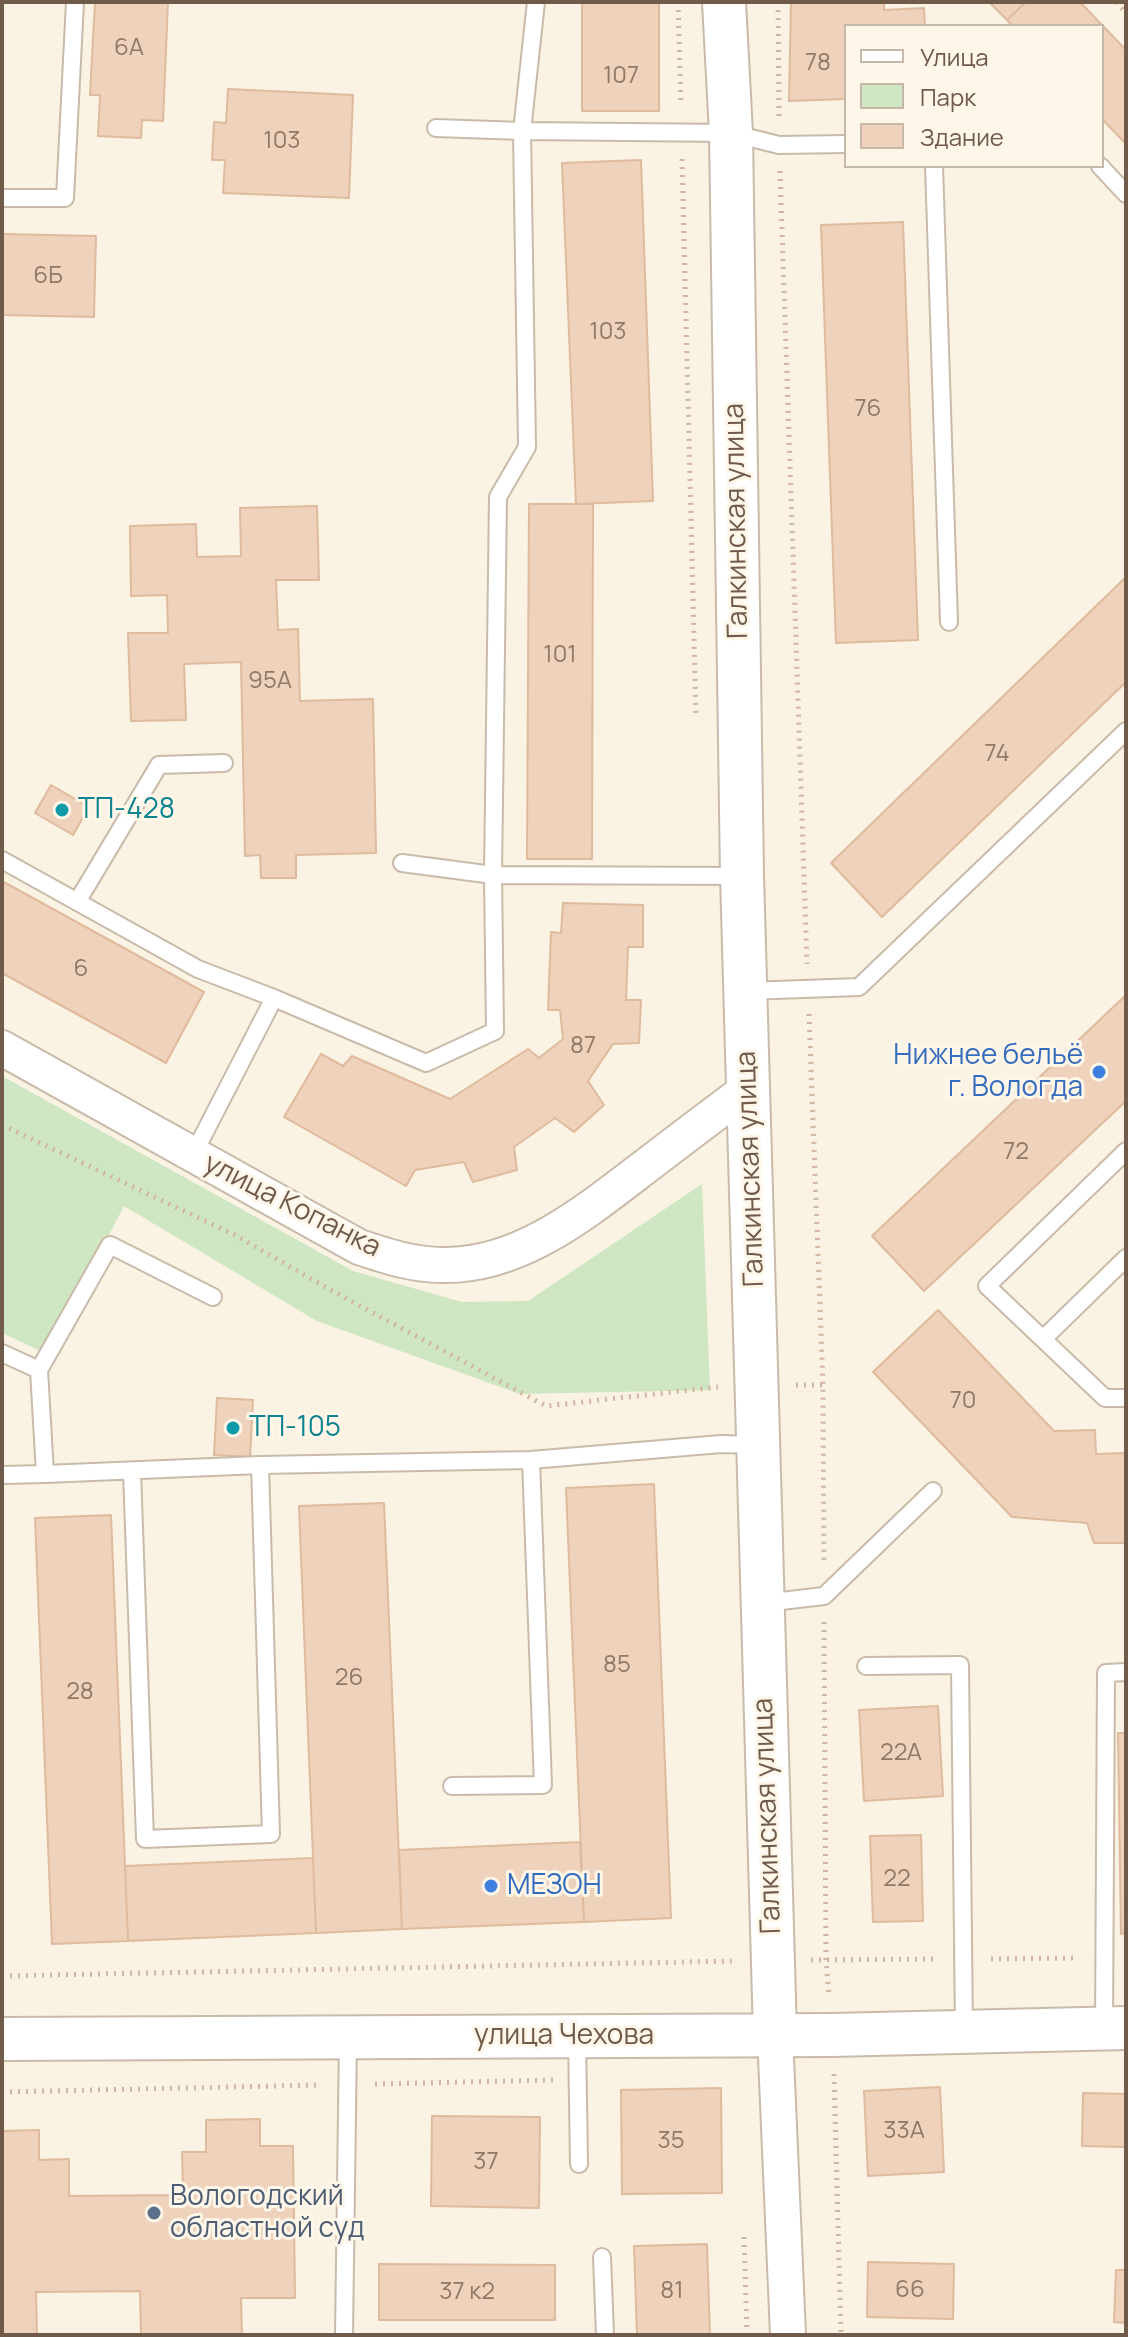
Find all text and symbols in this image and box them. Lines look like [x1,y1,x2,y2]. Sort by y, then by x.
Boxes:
legend [844,24,1104,168]
house number: 6А [114,34,144,62]
text: Улица [920,40,989,73]
house number: 78 [805,49,831,77]
house number: 107 [603,62,639,90]
text: Парк [920,80,976,113]
text: Здание [920,120,1004,153]
house number: 103 [263,127,301,155]
house number: 6Б [33,262,63,290]
house number: 103 [589,318,627,346]
house number: 76 [855,395,881,423]
street label: Галкинская улица [718,403,756,639]
house number: 101 [543,641,577,669]
house number: 95А [248,667,292,695]
house number: 74 [984,740,1010,768]
place label: ТП-428 [78,793,175,827]
marker: ТП-428 [53,801,71,819]
house number: 6 [74,955,88,983]
house number: 87 [570,1032,596,1060]
place label: Нижнее бельё г. Вологда [893,1039,1083,1105]
street label: Галкинская улица [730,1050,772,1288]
marker: Нижнее бельё г. Вологда [1090,1063,1108,1081]
house number: 72 [1003,1138,1029,1166]
street label: улица Копанка [198,1147,386,1265]
house number: 70 [950,1387,976,1415]
place label: ТП-105 [249,1411,341,1445]
marker: ТП-105 [224,1419,242,1437]
house number: 85 [603,1651,631,1679]
house number: 26 [335,1664,363,1692]
house number: 28 [66,1678,94,1706]
street label: Галкинская улица [747,1697,789,1935]
house number: 22А [880,1739,922,1767]
house number: 22 [883,1865,911,1893]
place label: МЕЗОН [507,1869,602,1903]
marker: МЕЗОН [482,1877,500,1895]
street label: улица Чехова [474,2019,654,2053]
house number: 33А [883,2117,925,2145]
house number: 35 [657,2127,685,2155]
house number: 37 [473,2148,499,2176]
place label: Вологодский областной суд [170,2180,364,2246]
marker: Вологодский областной суд [145,2204,163,2222]
house number: 66 [895,2276,925,2304]
house number: 81 [660,2277,684,2305]
house number: 37 к2 [439,2278,495,2306]

